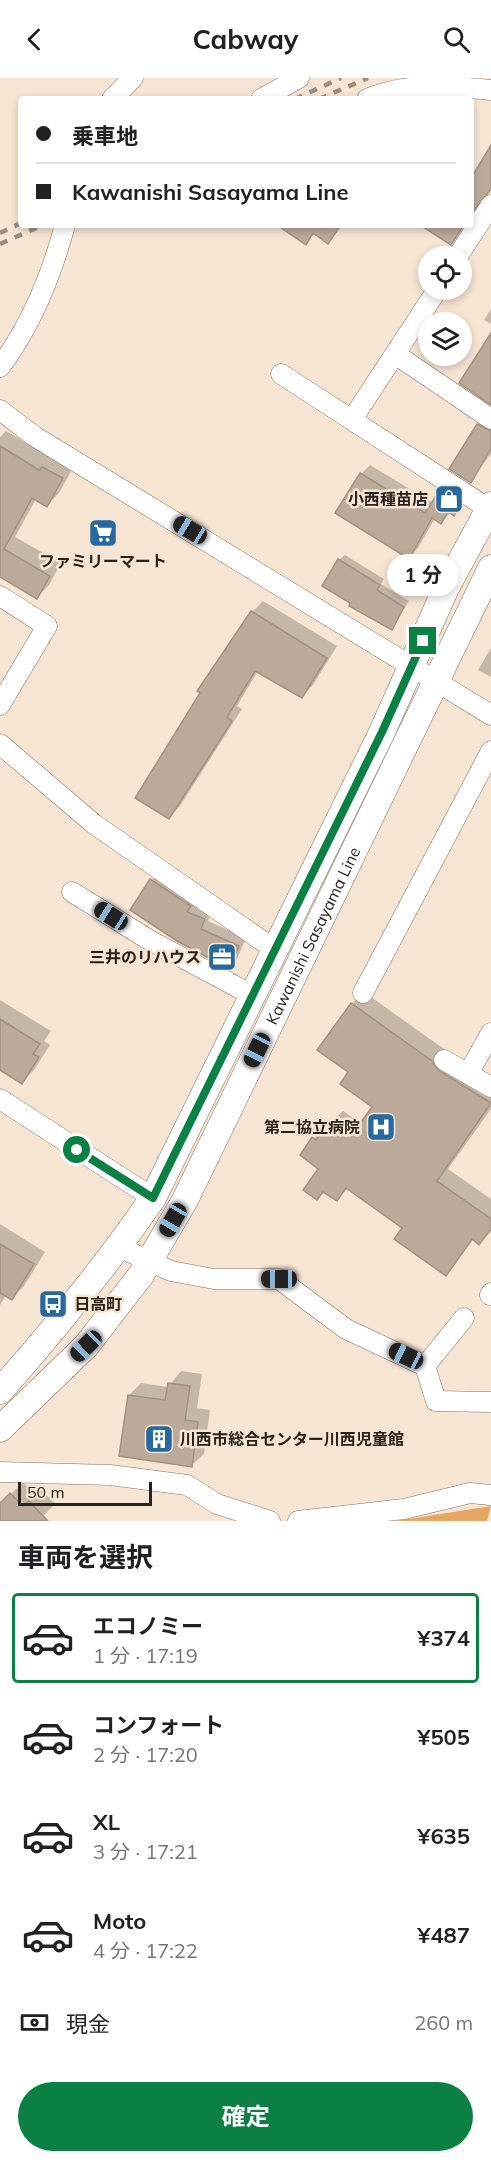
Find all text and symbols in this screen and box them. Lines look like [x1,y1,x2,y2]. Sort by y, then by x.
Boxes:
text: Cabway [192,22,299,56]
icon: back [18,23,51,56]
icon: search [440,23,473,56]
text: 乗車地 [72,122,138,150]
text: Kawanishi Sasayama Line [72,178,349,206]
map controls [418,246,472,366]
button: locate [418,246,472,300]
button: layers [418,312,472,366]
shop icon: 小西種苗店 [433,483,465,515]
place label: 小西種苗店 [348,489,428,509]
car [170,513,210,547]
supermarket icon: ファミリーマート [87,517,119,549]
place label: ファミリーマート [39,551,167,571]
callout: 1 分 [387,554,459,596]
text: 1 分 [404,562,442,587]
route end [409,627,436,654]
street label: Kawanishi Sasayama Line [261,843,365,1028]
car [91,899,131,933]
office icon: 三井のリハウス [206,941,238,973]
place label: 三井のリハウス [89,947,201,967]
car [241,1030,273,1070]
hospital icon: 第二協立病院 [365,1111,397,1143]
place label: 第二協立病院 [264,1117,360,1137]
route start [63,1136,90,1163]
car [156,1200,190,1240]
car [261,1270,297,1288]
bus stop icon: 日高町 [37,1288,69,1320]
place label: 日高町 [74,1294,122,1314]
car [67,1327,105,1365]
car [386,1340,426,1372]
building icon: 川西市総合センター川西児童館 [143,1423,175,1455]
place label: 川西市総合センター川西児童館 [180,1429,404,1449]
scale bar [18,1479,152,1506]
text: 50 m [27,1482,64,1502]
text: 車両を選択 [18,1540,153,1574]
icon: car [21,1611,75,1665]
text: エコノミー [93,1612,203,1640]
text: ¥374 [417,1624,470,1652]
text: 1 分 · 17:19 [93,1643,198,1668]
icon: car [21,1710,75,1764]
text: コンフォート [93,1711,224,1739]
text: ¥505 [417,1723,470,1751]
text: 2 分 · 17:20 [93,1742,198,1767]
text: XL [93,1808,120,1836]
icon: car [21,1809,75,1863]
text: ¥635 [417,1822,470,1850]
text: 3 分 · 17:21 [93,1839,198,1864]
text: Moto [93,1907,146,1935]
icon: car [21,1908,75,1962]
text: ¥487 [417,1921,470,1949]
text: 4 分 · 17:22 [93,1938,198,1963]
icon: cash [18,2006,51,2039]
text: 現金 [66,2010,110,2038]
text: 260 m [414,2010,473,2035]
button: 確定 [18,2082,473,2151]

